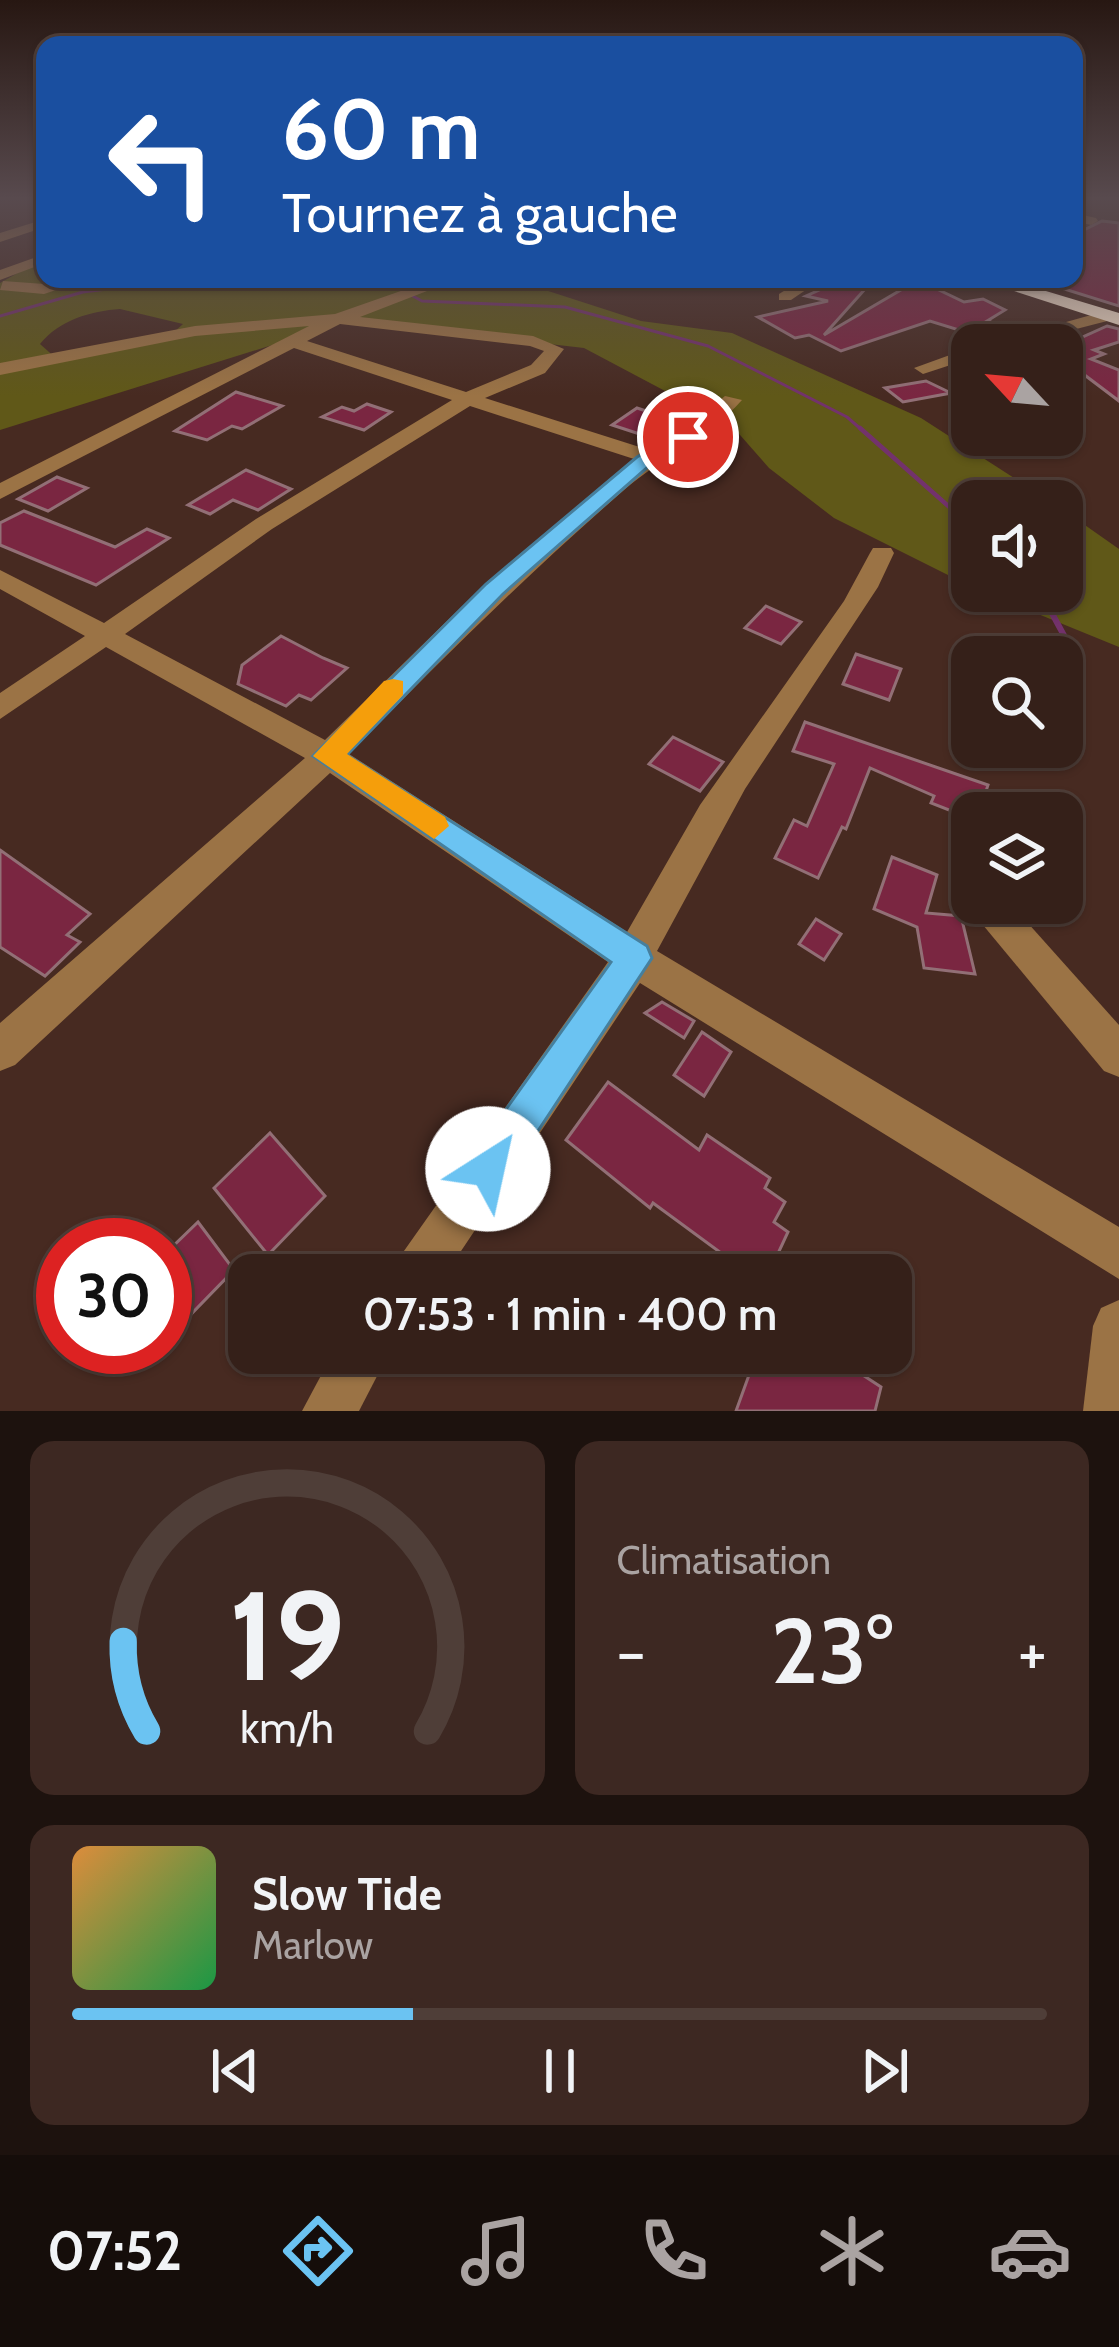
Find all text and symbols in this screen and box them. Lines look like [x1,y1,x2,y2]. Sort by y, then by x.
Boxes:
text: 60 m [282,78,480,180]
icon: left [84,84,240,240]
text: Tournez à gauche [282,180,678,246]
north arrow [951,324,1083,456]
map controls [951,324,1083,924]
pin [637,386,739,488]
icon: arrive [655,404,721,470]
button: sound [951,480,1083,612]
button: search [951,636,1083,768]
button: layers [951,792,1083,924]
position arrow [425,1106,551,1232]
speed limit sign: 30 [36,1218,192,1374]
text: 07:53 · 1 min · 400 m [363,1287,777,1341]
text: Climatisation [617,1536,831,1584]
text: 19 [229,1560,345,1711]
text: 23° [771,1596,893,1706]
text: − [617,1611,646,1692]
text: + [1018,1611,1047,1692]
text: km/h [240,1702,334,1754]
text: Slow Tide [252,1867,442,1921]
text: Marlow [252,1921,373,1969]
icon: previous [202,2038,268,2104]
icon: pause [527,2038,593,2104]
icon: next [852,2038,918,2104]
icon: directions [276,2209,360,2293]
icon: music [454,2209,538,2293]
icon: phone [632,2209,716,2293]
icon: climate [810,2209,894,2293]
icon: car [988,2209,1072,2293]
text: 07:52 [47,2218,182,2284]

